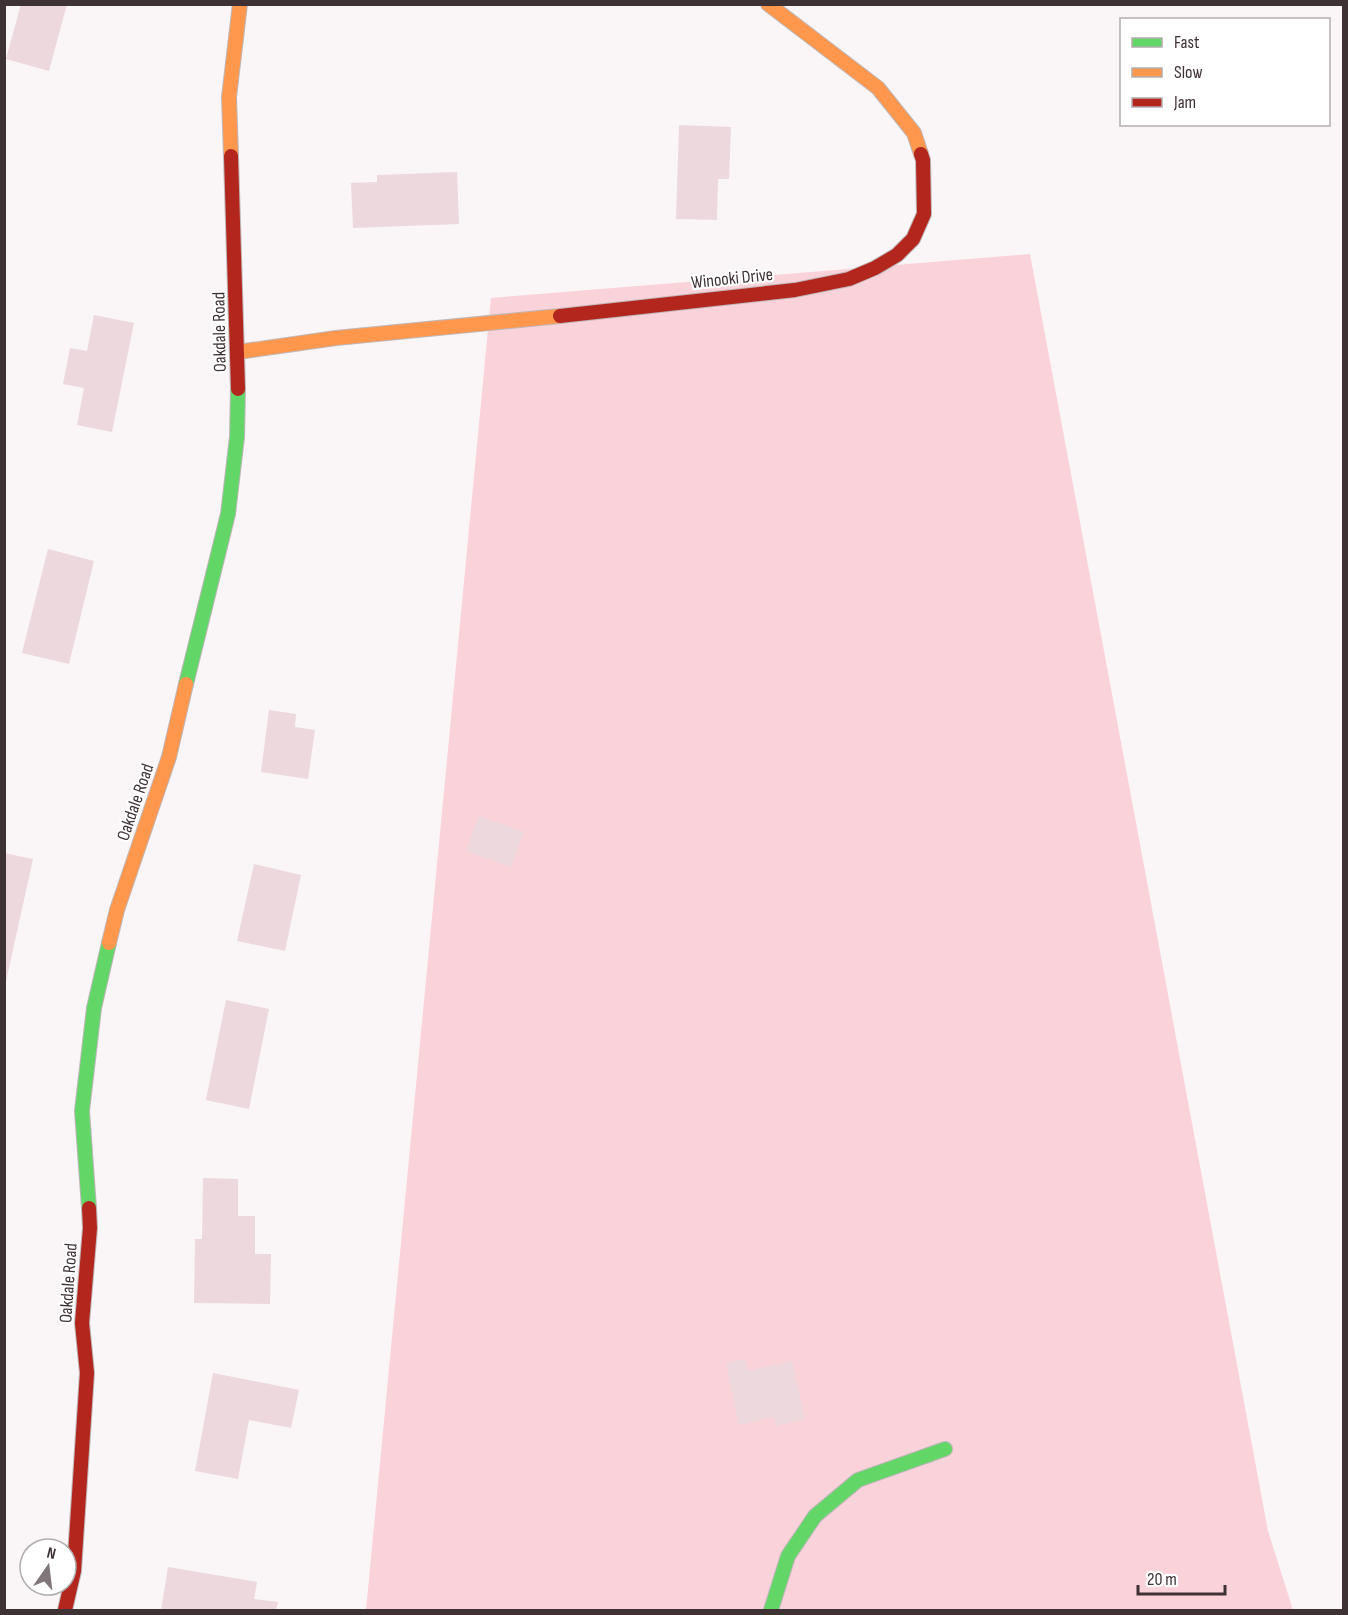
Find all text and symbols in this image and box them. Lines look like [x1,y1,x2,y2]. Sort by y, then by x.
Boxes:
legend [1120,18,1330,126]
text: Fast [1174,32,1200,53]
text: Slow [1174,62,1203,83]
text: Jam [1173,92,1196,113]
street label: Winooki Drive [690,264,774,293]
street label: Oakdale Road [208,292,231,372]
street label: Oakdale Road [113,761,158,843]
street label: Oakdale Road [55,1242,82,1324]
north arrow [18,1537,78,1597]
text: N [45,1544,58,1564]
scale bar [1138,1558,1225,1596]
text: 20 m [1147,1569,1177,1590]

